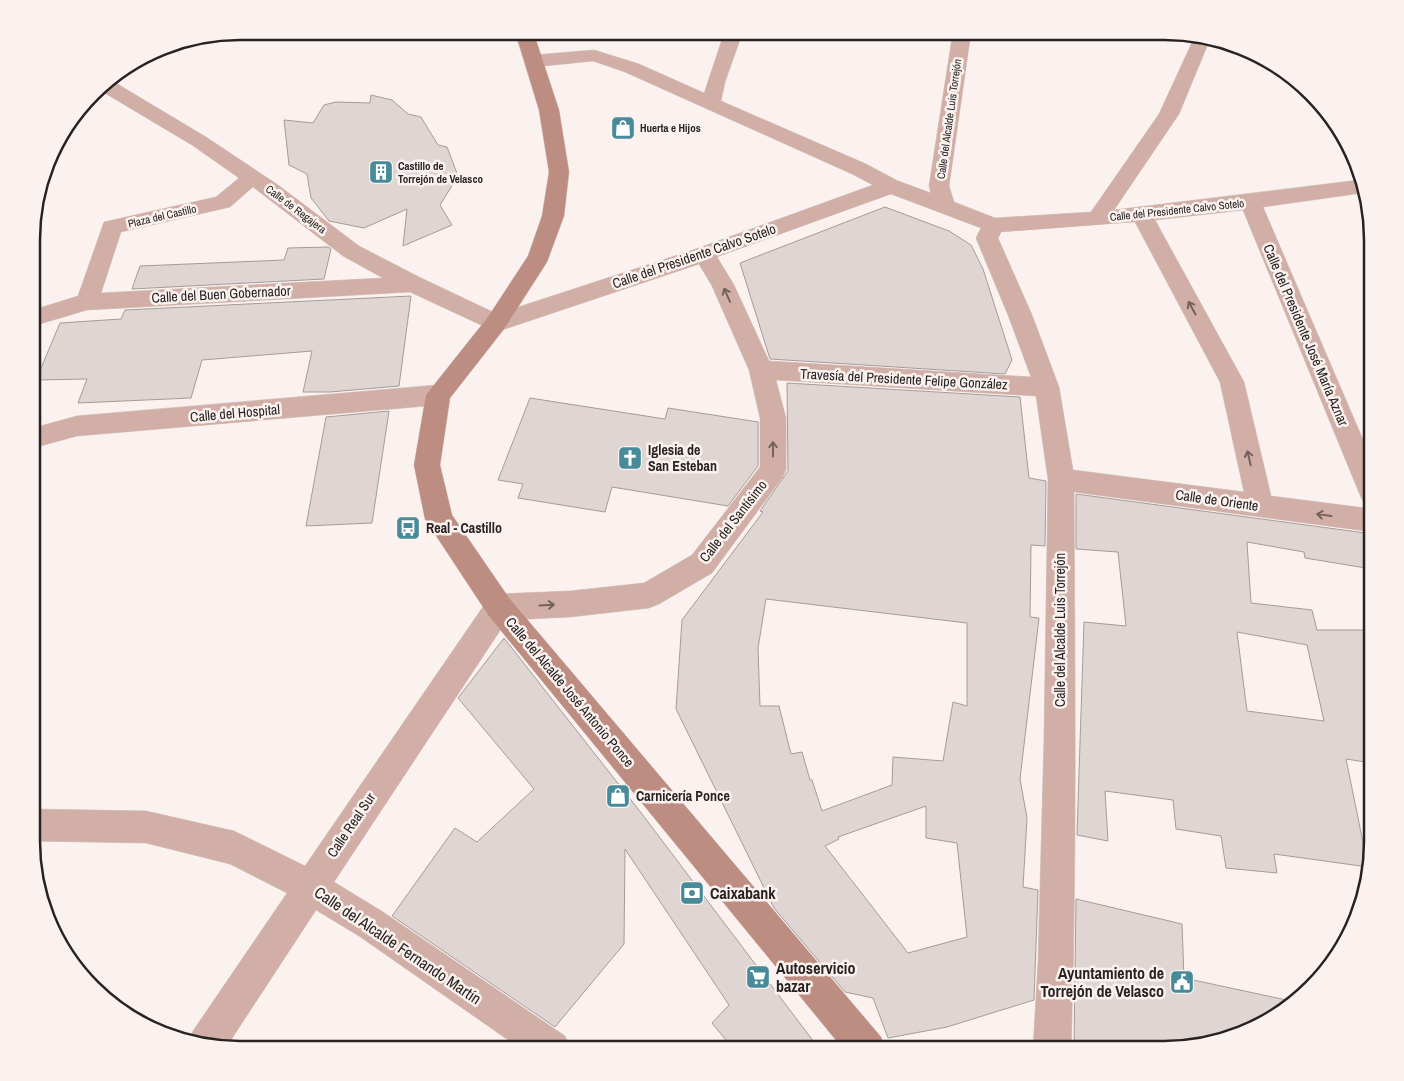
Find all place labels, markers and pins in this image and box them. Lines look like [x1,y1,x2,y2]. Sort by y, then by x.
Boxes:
shop icon: Huerta e Hijos [610,115,636,141]
place label: Huerta e Hijos [640,121,701,135]
building icon: Castillo de Torrejón de Velasco [368,159,394,185]
place label: Castillo de Torrejón de Velasco [398,159,483,186]
place label: Iglesia de San Esteban [648,441,717,475]
church icon: Iglesia de San Esteban [617,445,643,471]
bus stop icon: Real - Castillo [395,515,421,541]
place label: Real - Castillo [426,519,502,537]
shop icon: Carnicería Ponce [605,783,631,809]
place label: Carnicería Ponce [636,787,730,805]
bank icon: Caixabank [679,880,705,906]
place label: Caixabank [710,882,776,904]
place label: Autoservicio bazar [776,957,855,997]
place label: Ayuntamiento de Torrejón de Velasco [1040,962,1164,1002]
supermarket icon: Autoservicio bazar [745,964,771,990]
public building icon: Ayuntamiento de Torrejón de Velasco [1169,969,1195,995]

